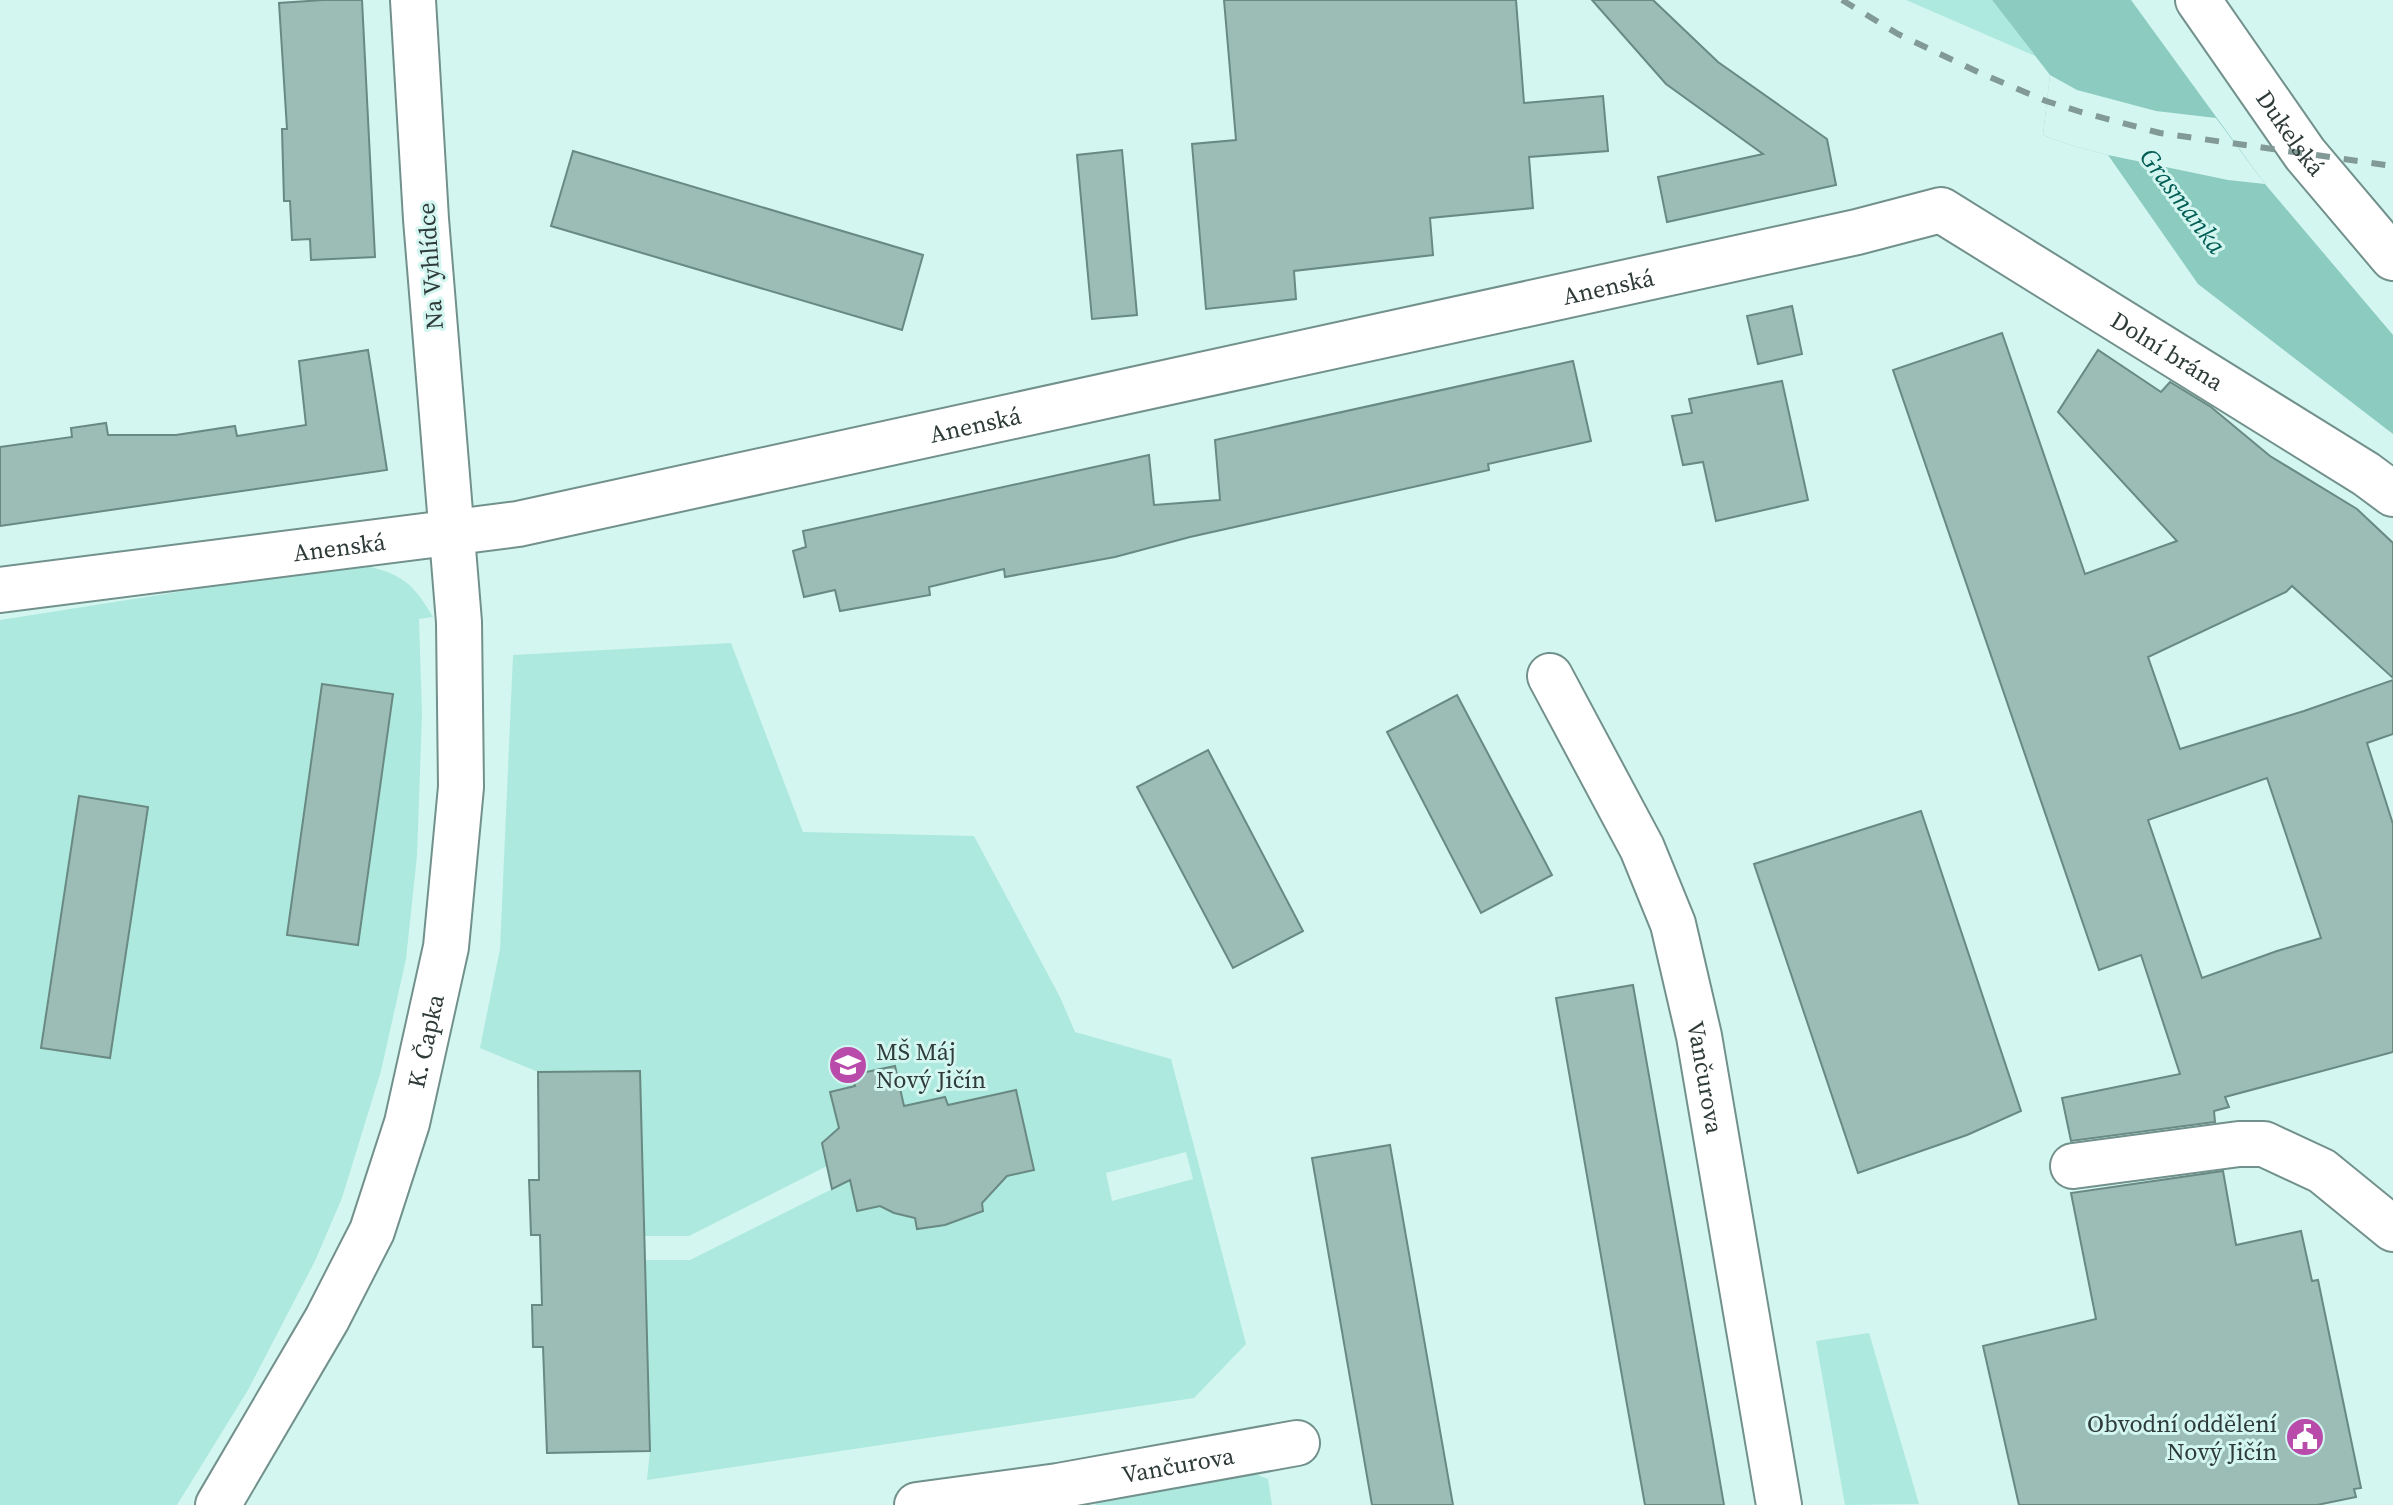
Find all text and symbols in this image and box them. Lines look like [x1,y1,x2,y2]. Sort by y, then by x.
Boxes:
street label: Dukelská [2249,83,2333,183]
water label: Grasmanka [2131,141,2235,262]
street label: Na Vyhlídce [409,201,451,331]
street label: Anenská [1559,260,1658,312]
street label: Dolní brána [2105,303,2231,399]
street label: Anenská [926,398,1025,450]
street label: Anenská [291,524,388,569]
street label: K. Čapka [399,990,452,1091]
street label: Vančurova [1680,1018,1732,1137]
place label: MŠ Máj Nový Jičín [876,1035,986,1096]
school or university icon: MŠ Máj Nový Jičín [827,1044,869,1086]
place label: Obvodní oddělení Nový Jičín [2087,1407,2277,1468]
public building icon: Obvodní oddělení Nový Jičín [2284,1416,2326,1458]
street label: Vančurova [1119,1438,1237,1491]

